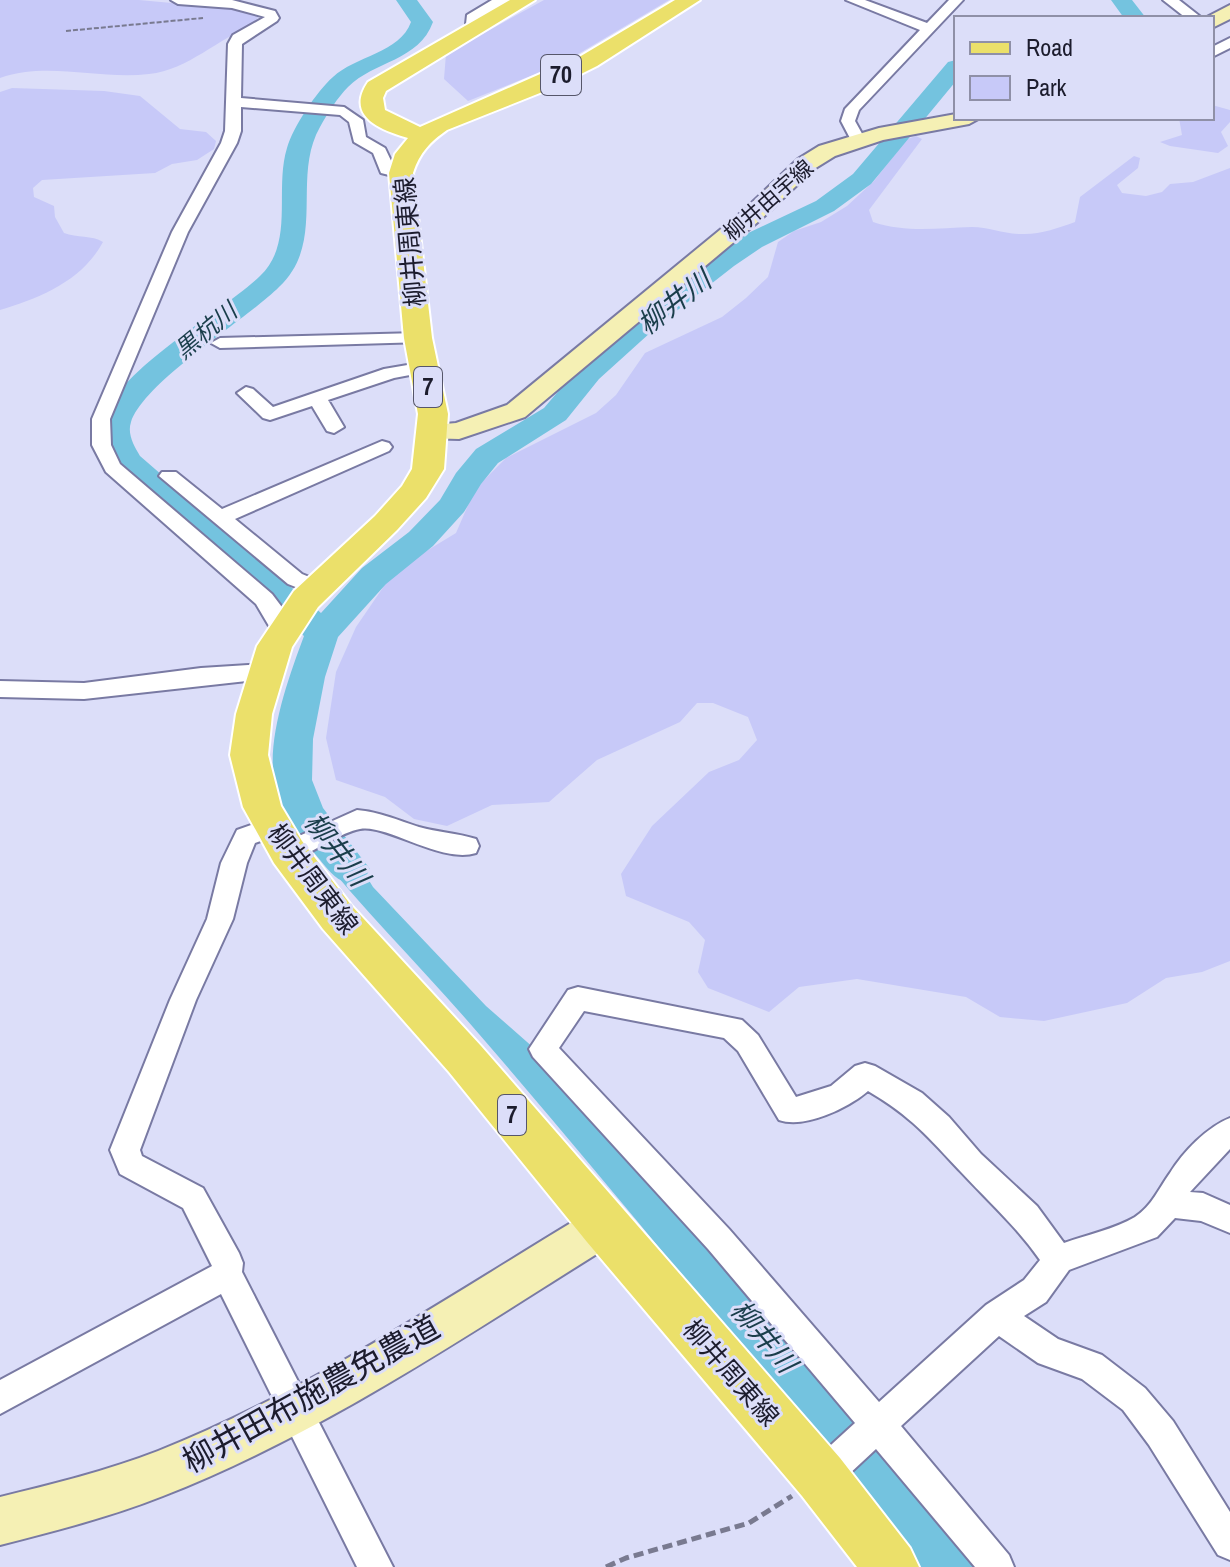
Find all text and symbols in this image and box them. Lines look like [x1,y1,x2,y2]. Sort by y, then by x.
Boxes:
legend [954,16,1214,120]
text: Road [1026,31,1073,63]
road number: 70 [541,55,581,95]
text: Park [1026,71,1067,103]
street label: 柳井由宇線 [717,153,819,247]
street label: 柳井周東線 [386,176,433,308]
water label: 柳井川 [629,259,721,343]
water label: 黒杭川 [167,293,246,366]
road number: 7 [414,367,442,407]
water label: 柳井川 [296,804,380,896]
street label: 柳井周東線 [260,816,366,941]
road number: 7 [498,1095,526,1135]
water label: 柳井川 [722,1292,807,1383]
street label: 柳井田布施農免農道 [174,1305,447,1482]
street label: 柳井周東線 [676,1312,787,1433]

